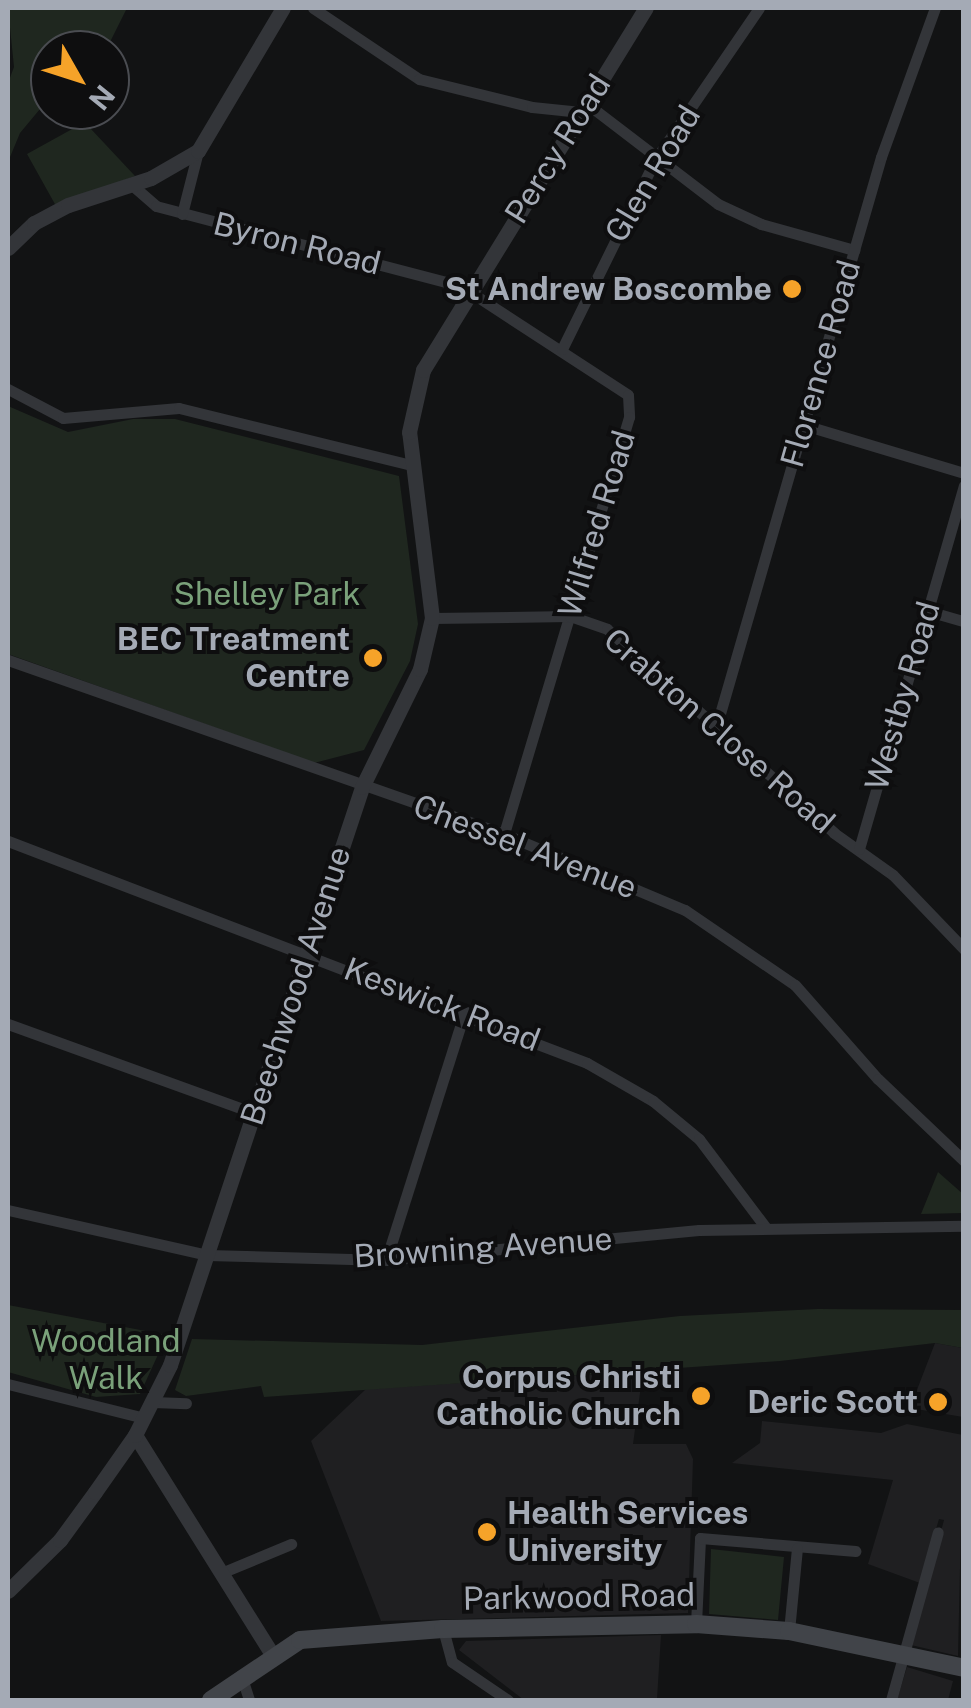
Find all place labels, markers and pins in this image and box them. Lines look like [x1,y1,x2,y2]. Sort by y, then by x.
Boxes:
place label: St Andrew Boscombe [445,270,772,308]
marker: St Andrew Boscombe [781,278,803,300]
place label: BEC Treatment Centre [117,621,350,696]
marker: BEC Treatment Centre [360,645,386,671]
place label: Corpus Christi Catholic Church [436,1359,681,1434]
place label: Deric Scott [747,1383,918,1421]
marker: Corpus Christi Catholic Church [690,1385,712,1407]
marker: Deric Scott [927,1391,949,1413]
place label: Health Services University [507,1495,748,1570]
marker: Health Services University [476,1521,498,1543]

